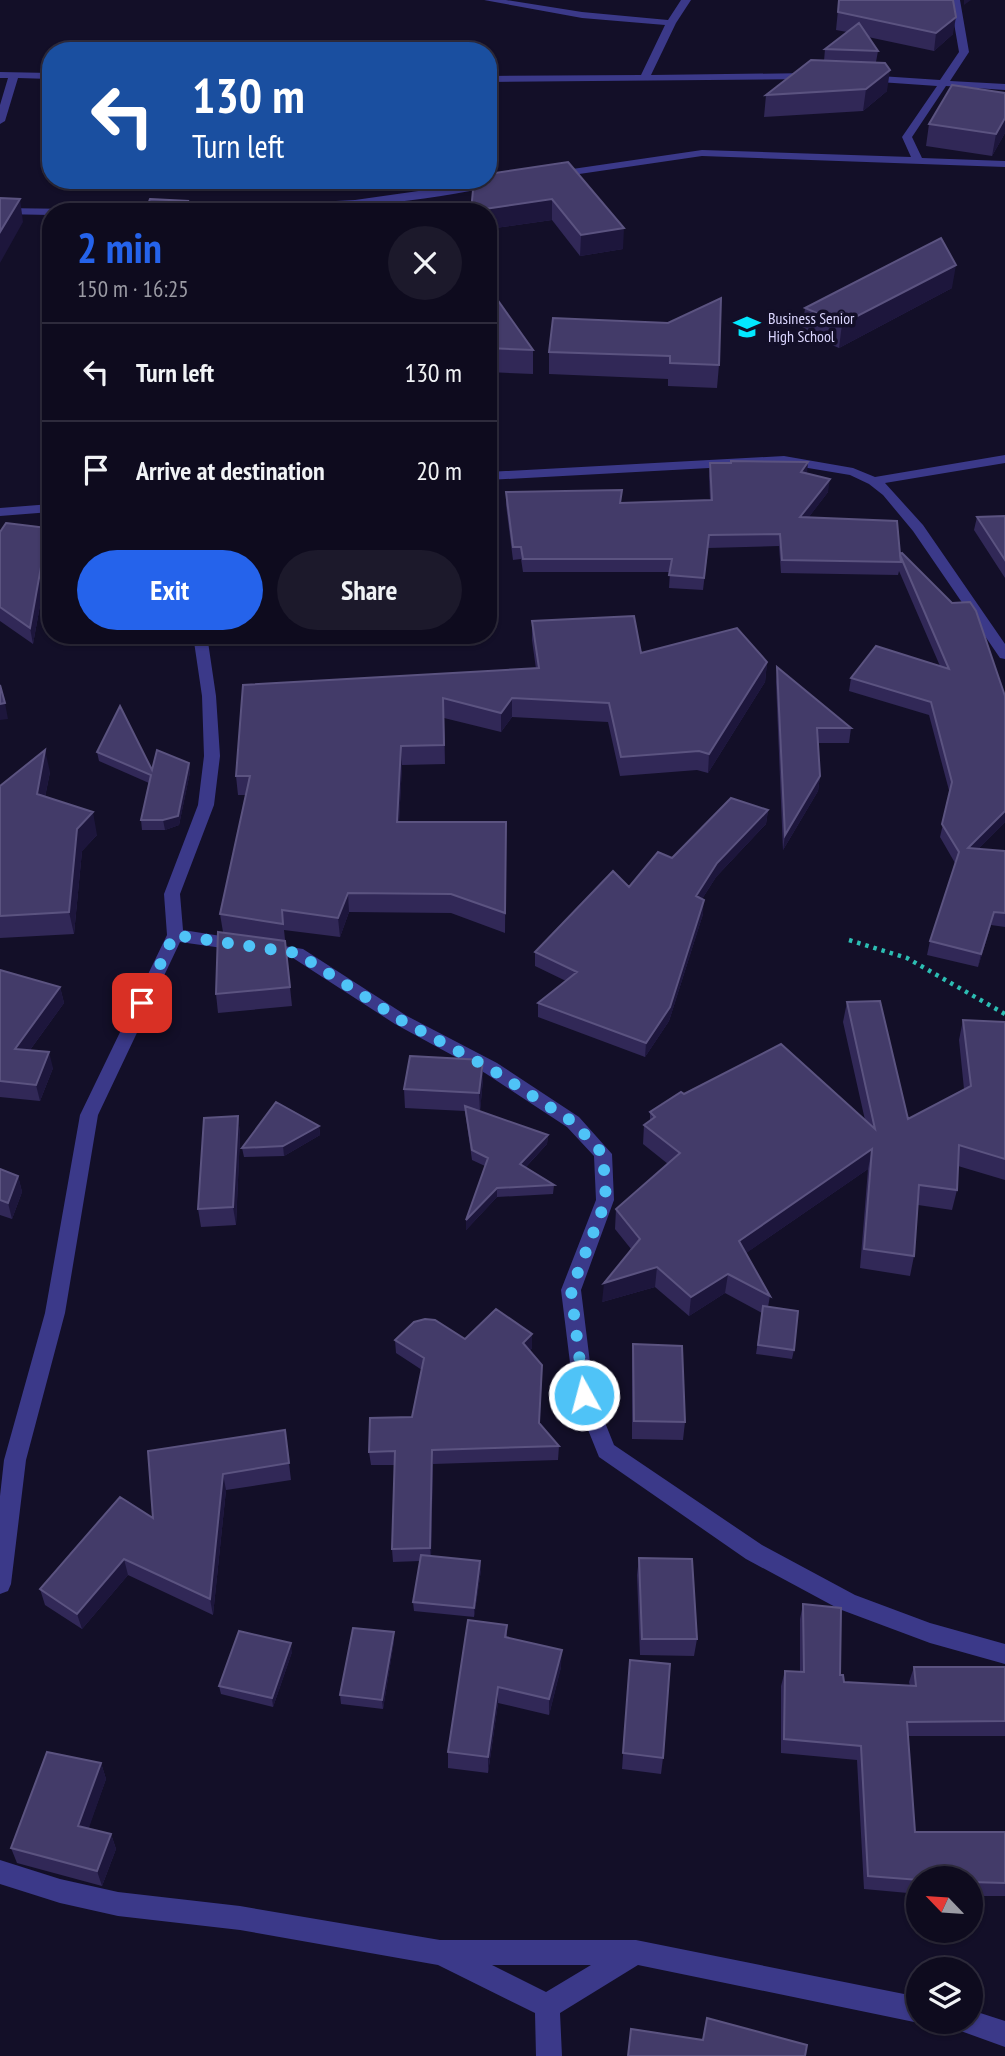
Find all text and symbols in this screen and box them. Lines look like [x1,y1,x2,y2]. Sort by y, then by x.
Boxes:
text: 130 m [192,63,305,127]
icon: left [77,70,168,161]
text: Turn left [192,125,284,167]
text: 2 min [77,220,162,275]
button: close [388,226,462,300]
text: 150 m · 16:25 [77,274,189,303]
place label: Business Senior High School [768,308,855,346]
school or university icon: Business Senior High School [732,312,762,342]
icon: left [77,353,115,391]
text: Turn left [136,356,214,389]
text: 130 m [404,356,462,389]
icon: arrive [77,451,115,489]
text: Arrive at destination [136,454,325,487]
text: 20 m [416,454,462,487]
button: Exit [77,550,263,630]
button: Share [277,550,462,630]
pin [112,973,172,1033]
icon: arrive [123,984,161,1022]
position arrow [547,1358,621,1432]
north arrow [906,1866,984,1942]
map controls [906,1866,983,2034]
button: layers [906,1957,983,2034]

